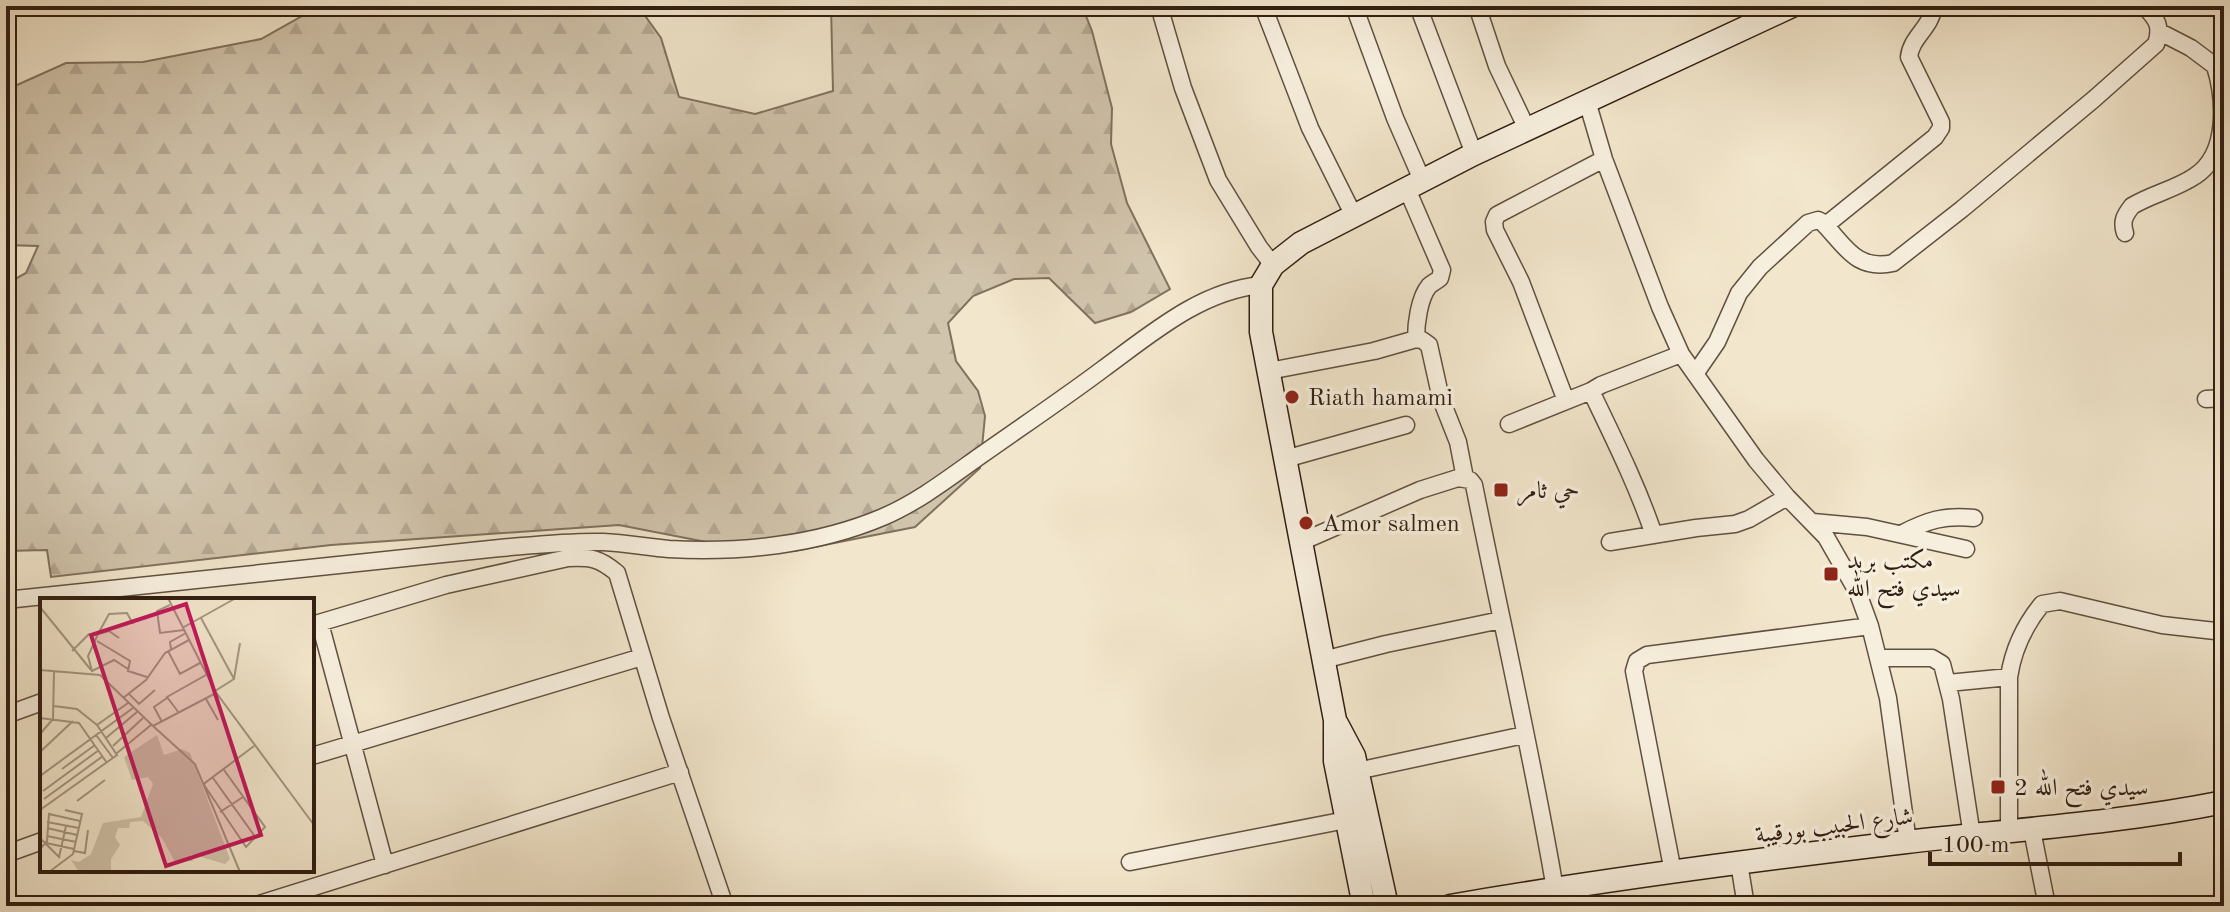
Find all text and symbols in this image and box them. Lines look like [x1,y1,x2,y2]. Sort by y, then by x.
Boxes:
place label: Riath hamami [1308,387,1453,411]
marker: Riath hamami [1283,388,1301,406]
place label: حي ثامر [1517,480,1580,509]
marker: حي ثامر [1492,481,1510,499]
place label: Amor salmen [1322,513,1460,537]
marker: Amor salmen [1297,514,1315,532]
place label: مكتب بريد سيدي فتح الله [1847,548,1961,609]
marker: مكتب بريد سيدي فتح الله [1822,565,1840,583]
inset map [40,598,314,872]
place label: 2 سيدي فتح الله [2014,768,2148,808]
marker: 2 سيدي فتح الله [1989,778,2007,796]
street label: شارع الحبيب بورقيبة [1754,805,1915,855]
scale bar [1930,816,2180,866]
text: 100 m [1942,834,2010,858]

